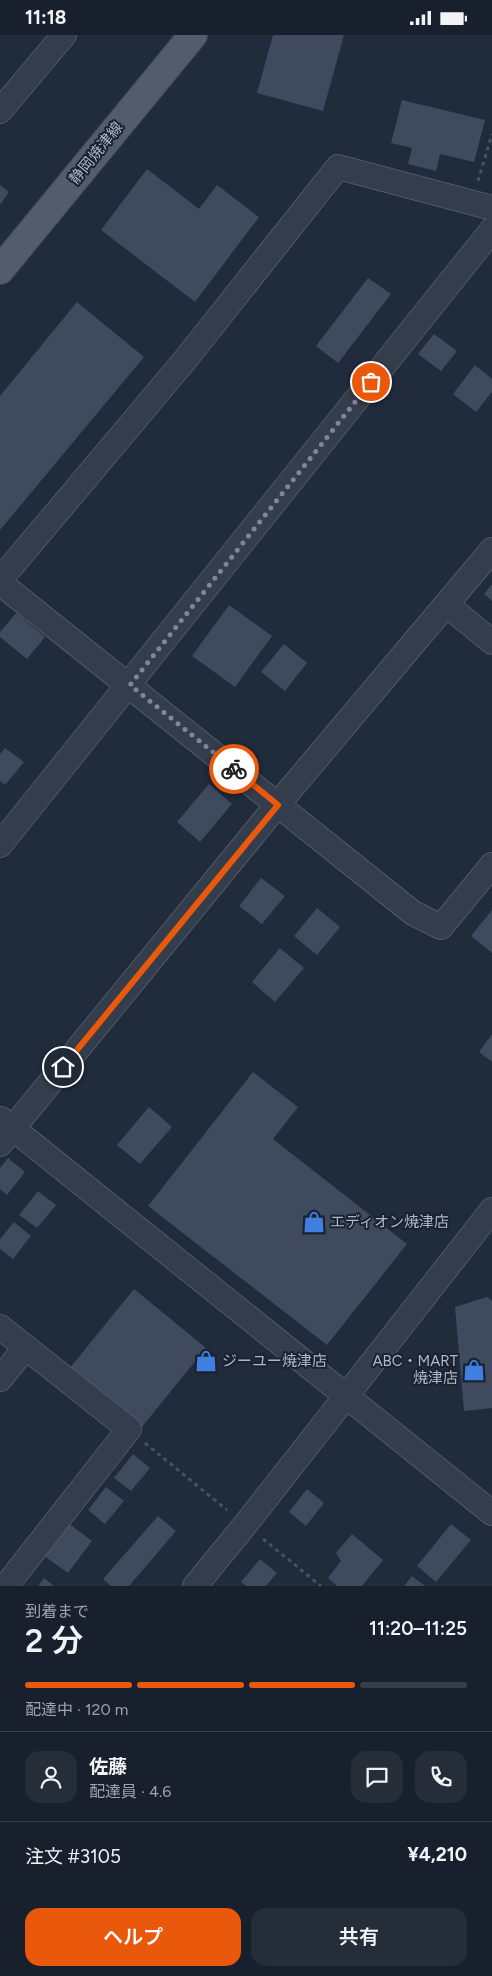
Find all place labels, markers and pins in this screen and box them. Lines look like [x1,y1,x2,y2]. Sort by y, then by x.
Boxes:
pin [350,361,392,403]
pin [42,1046,84,1088]
shop icon: エディオン焼津店 [301,1209,327,1235]
place label: エディオン焼津店 [330,1213,449,1231]
shop icon: ジーユー焼津店 [193,1348,219,1374]
place label: ジーユー焼津店 [222,1352,327,1370]
place label: ABC・MART 焼津店 [372,1352,459,1387]
shop icon: ABC・MART 焼津店 [461,1357,487,1383]

